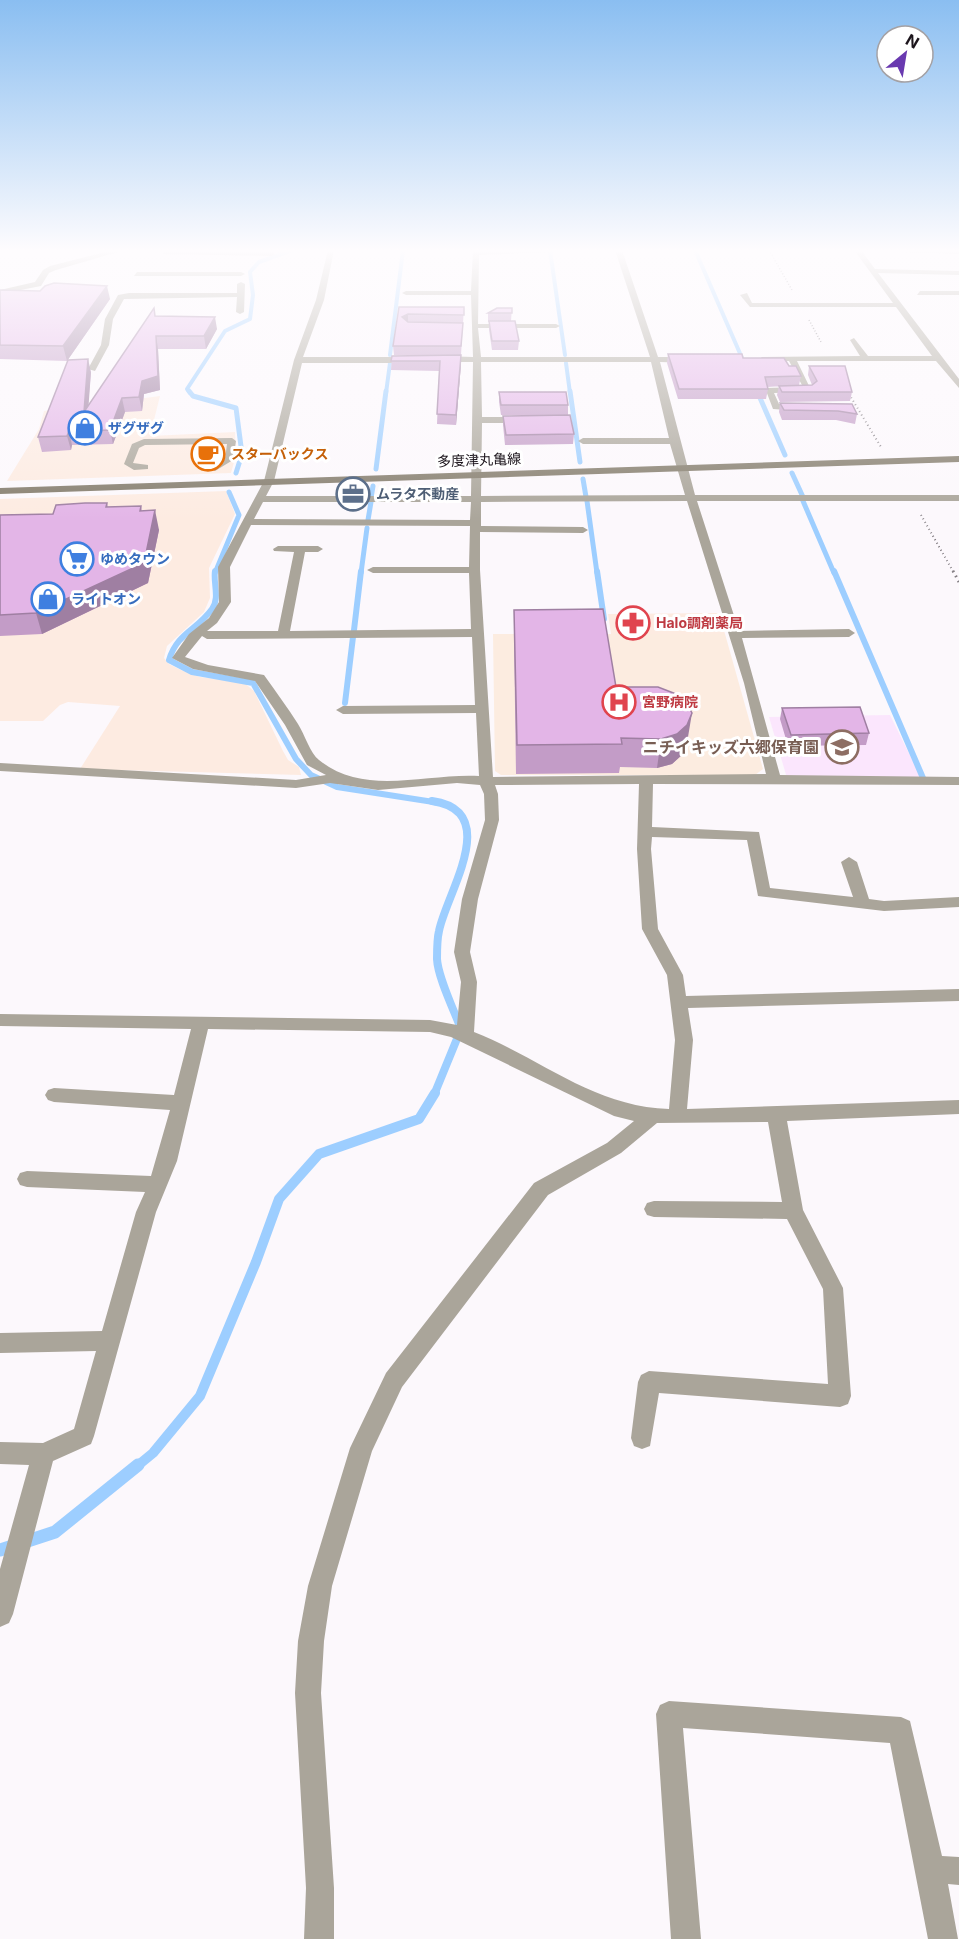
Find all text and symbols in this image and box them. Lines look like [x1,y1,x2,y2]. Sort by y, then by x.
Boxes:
north arrow [875,24,935,84]
text: N [902,29,923,53]
shop icon: ザグザグ [67,410,103,446]
place label: ザグザグ [108,419,164,436]
cafe icon: スターバックス [190,436,226,472]
place label: スターバックス [231,445,328,462]
street label: 多度津丸亀線 [437,450,521,469]
office icon: ムラタ不動産 [335,476,371,512]
place label: ムラタ不動産 [376,485,459,502]
supermarket icon: ゆめタウン [59,541,95,577]
place label: ゆめタウン [100,550,170,567]
shop icon: ライトオン [30,581,66,617]
place label: ライトオン [71,590,141,607]
pharmacy icon: Halo調剤薬局 [615,605,651,641]
place label: Halo調剤薬局 [656,614,743,631]
hospital icon: 宮野病院 [601,684,637,720]
place label: 宮野病院 [642,693,698,710]
school or university icon: ニチイキッズ六郷保育園 [824,729,860,765]
place label: ニチイキッズ六郷保育園 [643,737,819,757]

